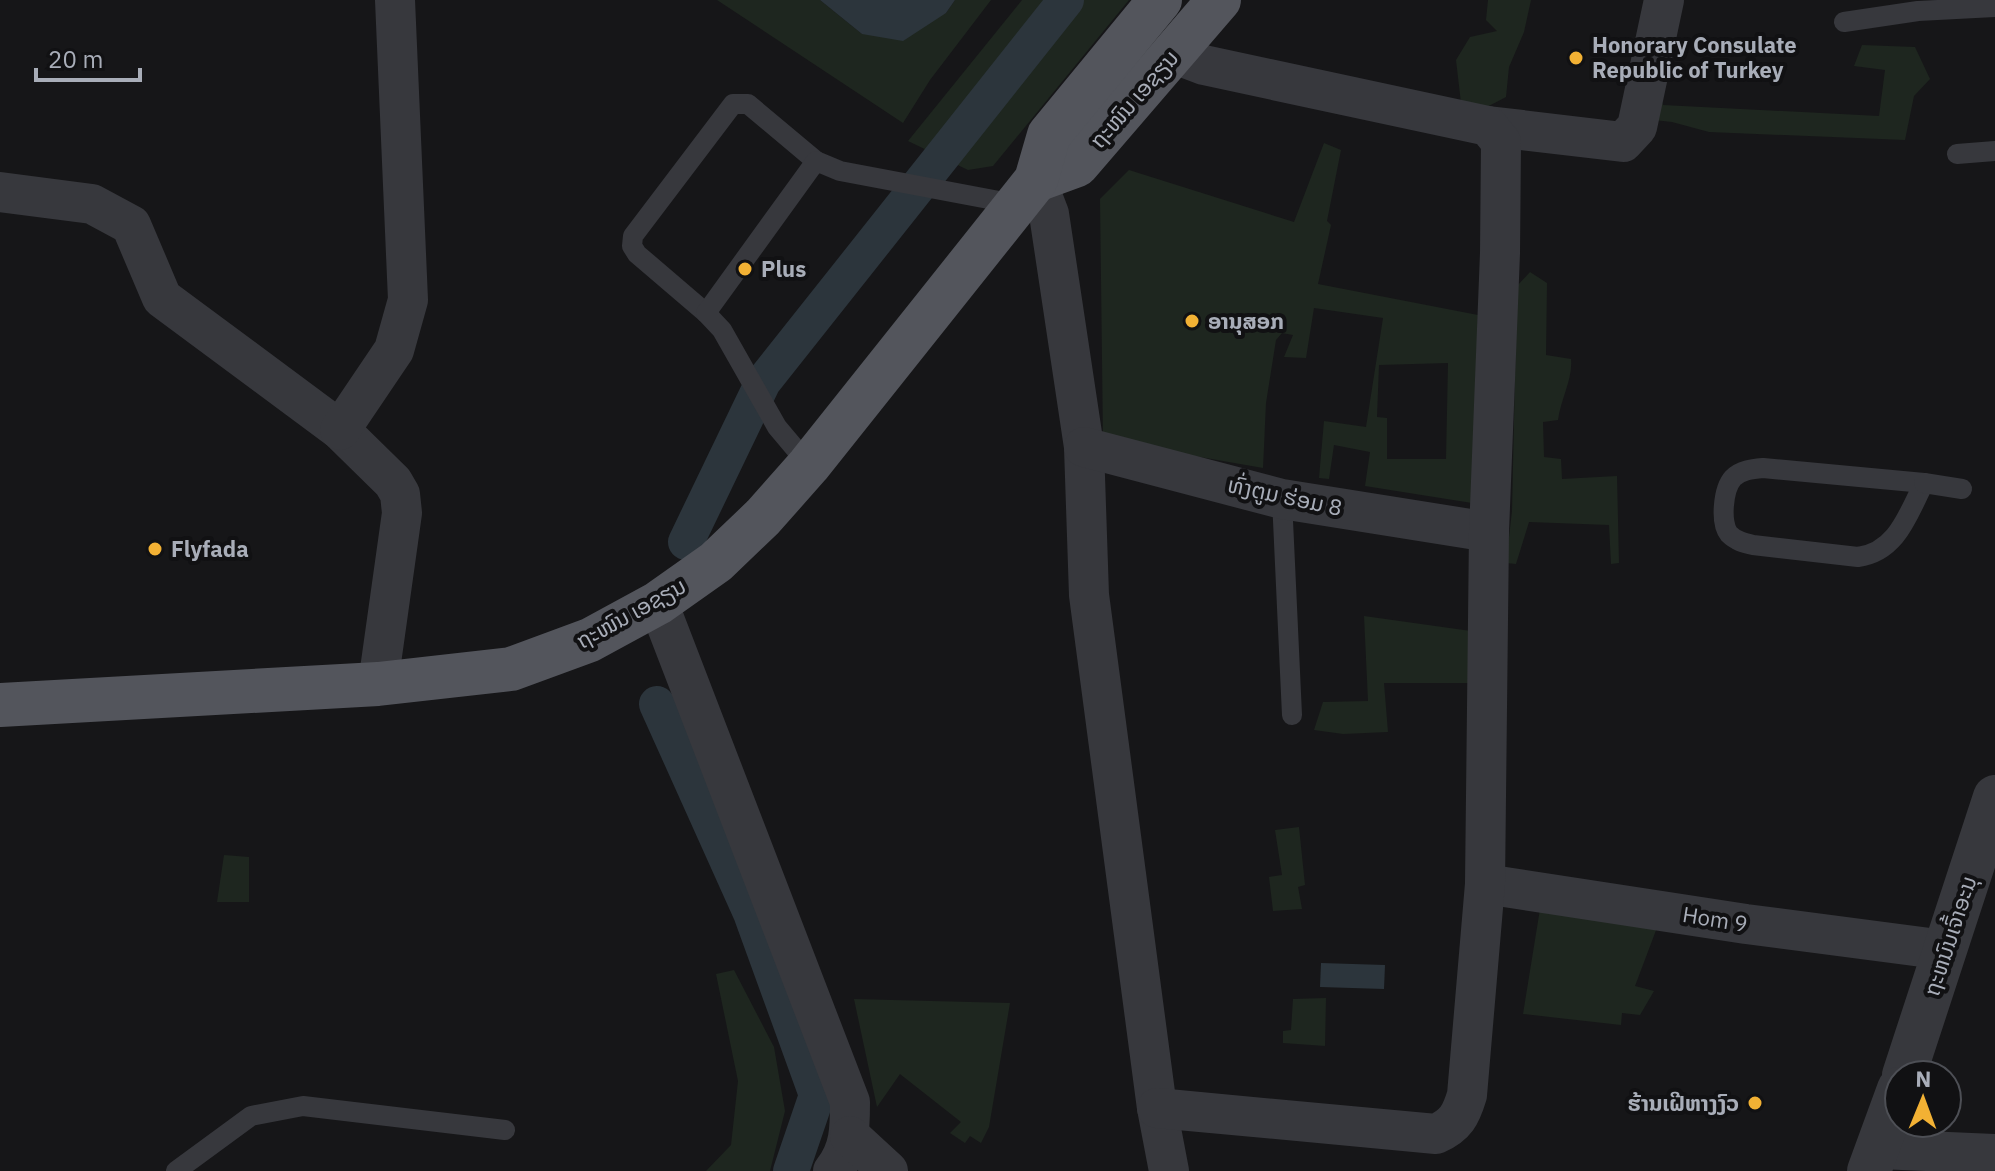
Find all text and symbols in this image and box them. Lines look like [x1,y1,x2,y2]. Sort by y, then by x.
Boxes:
place label: Honorary Consulate Republic of Turkey [1592,30,1797,84]
scale bar [36,32,140,82]
text: 20 m [48,43,103,75]
street label: ຖະໜົນ ເອຊຽນ [1083,43,1184,154]
marker: Honorary Consulate Republic of Turkey [1567,49,1585,67]
place label: Plus [761,254,806,283]
marker: Plus [736,260,754,278]
place label: ອານຸສອກ [1208,306,1284,335]
marker: ອານຸສອກ [1183,312,1201,330]
street label: ທົ່ງຕູມ ຮ່ອມ 8 [1225,469,1345,523]
place label: Flyfada [171,534,249,563]
marker: Flyfada [146,540,164,558]
street label: ຖະໜົນ ເອຊຽນ [571,570,691,655]
street label: ຖະຫນົນເຈົ້າອະນຸ [1916,872,1984,1000]
street label: Hom 9 [1680,899,1750,938]
north arrow [1883,1059,1963,1139]
text: N [1915,1064,1932,1093]
place label: ຮ້ານເຝີຫາງງົວ [1628,1088,1739,1117]
marker: ຮ້ານເຝີຫາງງົວ [1746,1094,1764,1112]

